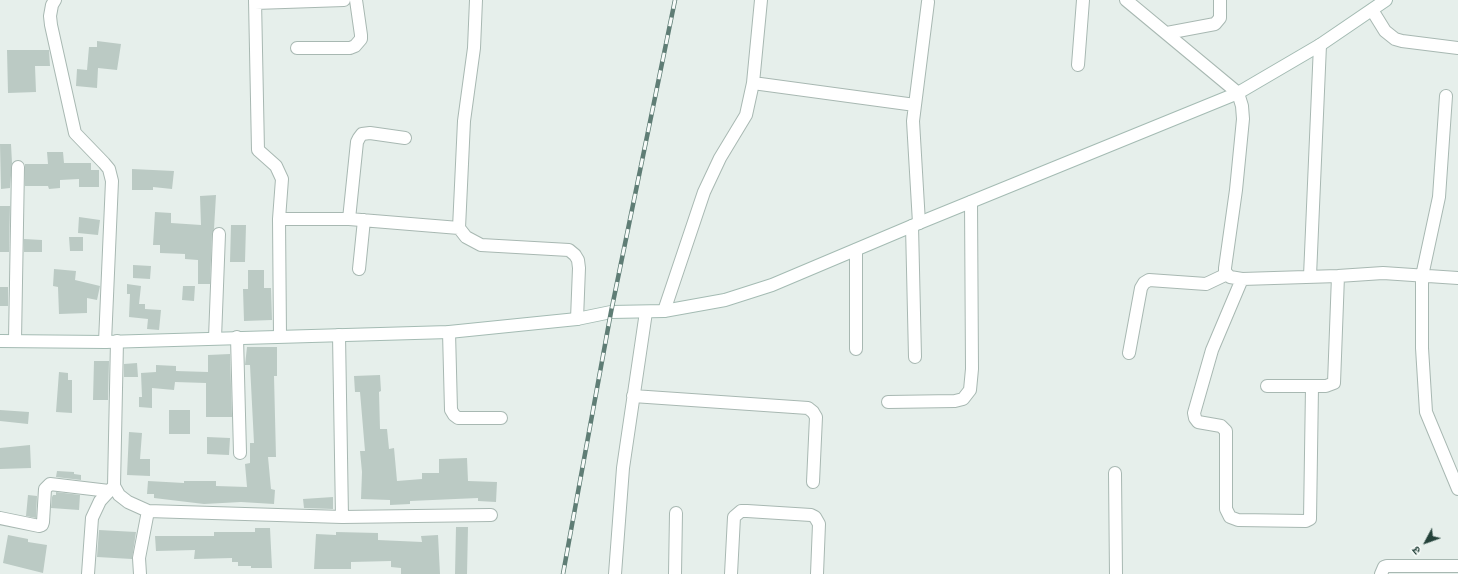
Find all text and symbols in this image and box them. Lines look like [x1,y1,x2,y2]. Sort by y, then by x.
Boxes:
north arrow [1406,522,1446,562]
text: उ [1410,544,1424,557]

